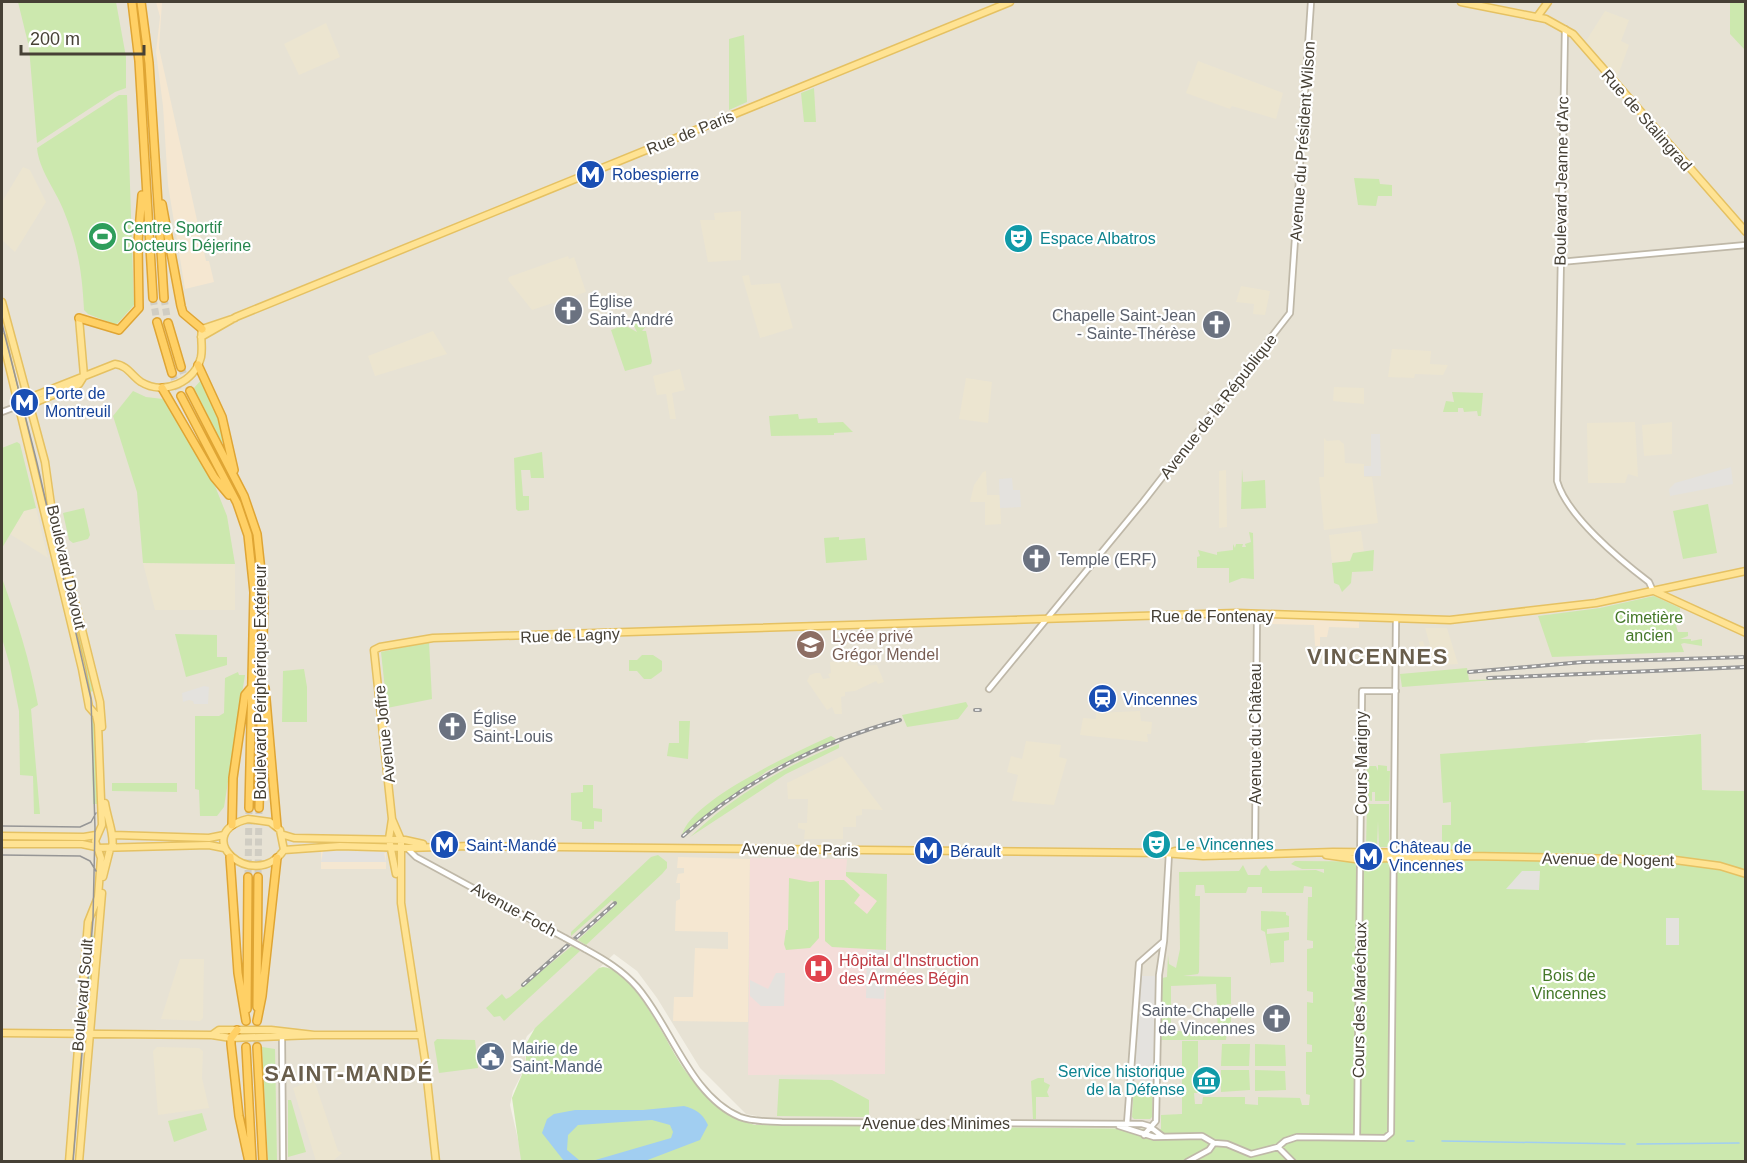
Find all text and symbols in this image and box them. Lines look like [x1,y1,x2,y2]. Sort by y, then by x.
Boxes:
scale bar [21,18,144,56]
text: 200 m [30,29,80,49]
street label: Avenue du Président Wilson [1287,40,1318,242]
street label: Rue de Stalingrad [1598,66,1695,174]
street label: Boulevard Jeanne d'Arc [1552,96,1571,266]
street label: Rue de Paris [644,107,736,158]
metro station icon: Robespierre [575,158,607,190]
place label: Robespierre [612,166,699,183]
place label: Centre Sportif Docteurs Déjerine [123,219,251,254]
sports icon: Centre Sportif Docteurs Déjerine [86,220,118,252]
theatre icon: Espace Albatros [1003,222,1035,254]
place label: Espace Albatros [1040,230,1156,247]
place label: Église Saint-André [589,292,674,328]
church icon: Église Saint-André [552,294,584,326]
place label: Chapelle Saint-Jean - Sainte-Thérèse [1052,307,1196,342]
church icon: Chapelle Saint-Jean - Sainte-Thérèse [1201,308,1233,340]
street label: Avenue de la République [1157,331,1280,482]
place label: Porte de Montreuil [45,385,111,420]
metro station icon: Porte de Montreuil [8,386,40,418]
street label: Boulevard Davout [44,503,89,632]
church icon: Temple (ERF) [1021,543,1053,575]
place label: Temple (ERF) [1058,551,1157,568]
street label: Boulevard Périphérique Extérieur [252,563,269,800]
street label: Rue de Fontenay [1151,608,1273,625]
park label: Cimetière ancien [1615,609,1683,644]
street label: Rue de Lagny [520,625,620,646]
place label: Lycée privé Grégor Mendel [832,628,939,663]
school or university icon: Lycée privé Grégor Mendel [795,629,827,661]
district label: VINCENNES [1307,644,1449,669]
street label: Avenue du Château [1247,663,1264,805]
station icon: Vincennes [1086,683,1118,715]
street label: Avenue Joffre [371,684,398,784]
place label: Vincennes [1123,691,1197,708]
place label: Église Saint-Louis [473,709,553,745]
church icon: Église Saint-Louis [436,711,468,743]
street label: Cours Marigny [1353,711,1370,815]
theatre icon: Le Vincennes [1140,828,1172,860]
metro station icon: Saint-Mandé [429,829,461,861]
metro station icon: Bérault [913,835,945,867]
place label: Le Vincennes [1177,836,1274,853]
place label: Saint-Mandé [466,837,557,854]
place label: Château de Vincennes [1389,839,1472,874]
street label: Avenue de Paris [741,840,859,859]
metro station icon: Château de Vincennes [1352,840,1384,872]
place label: Bérault [950,843,1001,860]
street label: Avenue de Nogent [1542,850,1675,869]
street label: Avenue Foch [469,879,559,940]
street label: Cours des Maréchaux [1350,922,1369,1078]
street label: Boulevard Soult [69,937,96,1052]
place label: Hôpital d'Instruction des Armées Bégin [839,952,979,987]
hospital icon: Hôpital d'Instruction des Armées Bégin [802,953,834,985]
park label: Bois de Vincennes [1532,967,1606,1002]
place label: Sainte-Chapelle de Vincennes [1141,1002,1255,1037]
church icon: Sainte-Chapelle de Vincennes [1260,1003,1292,1035]
place label: Mairie de Saint-Mandé [512,1040,603,1075]
public building icon: Mairie de Saint-Mandé [475,1041,507,1073]
district label: SAINT-MANDÉ [264,1061,434,1086]
place label: Service historique de la Défense [1058,1063,1185,1098]
museum icon: Service historique de la Défense [1190,1064,1222,1096]
street label: Avenue des Minimes [862,1115,1010,1132]

